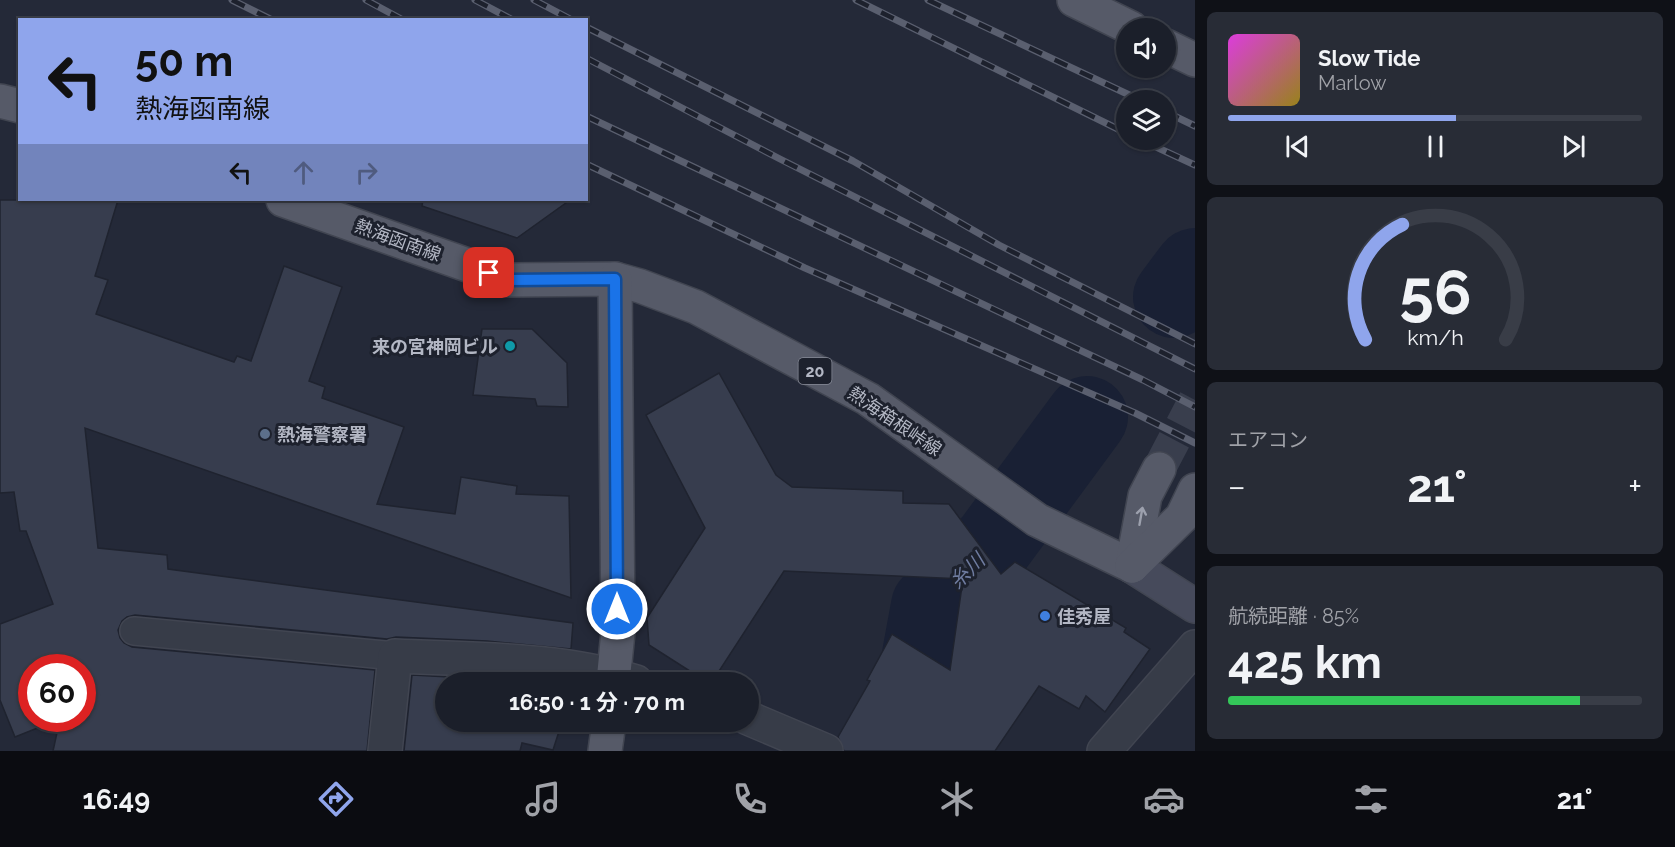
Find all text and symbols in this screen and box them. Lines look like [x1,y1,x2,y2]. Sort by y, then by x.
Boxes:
map controls [1116,18,1176,150]
button: sound [1116,18,1176,78]
text: 50 m [135,37,233,86]
icon: left [36,42,114,120]
text: Slow Tide [1318,45,1420,71]
text: Marlow [1318,71,1387,95]
button: layers [1116,90,1176,150]
text: 熱海函南線 [135,93,270,124]
icon: previous [1281,130,1314,163]
icon: pause [1419,130,1452,163]
icon: next [1557,130,1590,163]
icon: left [224,156,257,189]
icon: ahead [287,156,320,189]
icon: right [350,156,383,189]
street label: 熱海函南線 [352,215,444,265]
pin [463,247,514,298]
text: 56 [1399,255,1471,329]
icon: arrive [472,256,505,289]
text: km/h [1407,326,1463,351]
place label: 来の宮神岡ビル [372,336,498,357]
marker: 来の宮神岡ビル [503,339,517,353]
road number: 20 [798,358,832,384]
street label: 熱海箱根峠線 [844,382,946,460]
place label: 熱海警察署 [277,424,367,445]
marker: 熱海警察署 [258,427,272,441]
text: エアコン [1228,428,1308,452]
text: 21° [1407,460,1467,513]
text: − [1228,467,1246,506]
text: + [1628,467,1642,506]
one-way arrow [1136,507,1147,526]
water label: 糸川 [944,547,991,594]
position arrow [585,577,649,641]
text: 航続距離 · 85% [1228,604,1359,628]
place label: 佳秀屋 [1057,606,1111,627]
marker: 佳秀屋 [1038,609,1052,623]
text: 425 km [1228,636,1382,689]
speed limit sign: 60 [18,654,96,732]
text: 16:50 · 1 分 · 70 m [509,689,685,715]
icon: directions [315,778,357,820]
icon: music [522,778,564,820]
icon: phone [729,778,771,820]
icon: climate [936,778,978,820]
icon: car [1143,778,1185,820]
icon: filters [1350,778,1392,820]
text: 16:49 [82,784,150,815]
text: 21° [1557,784,1593,815]

